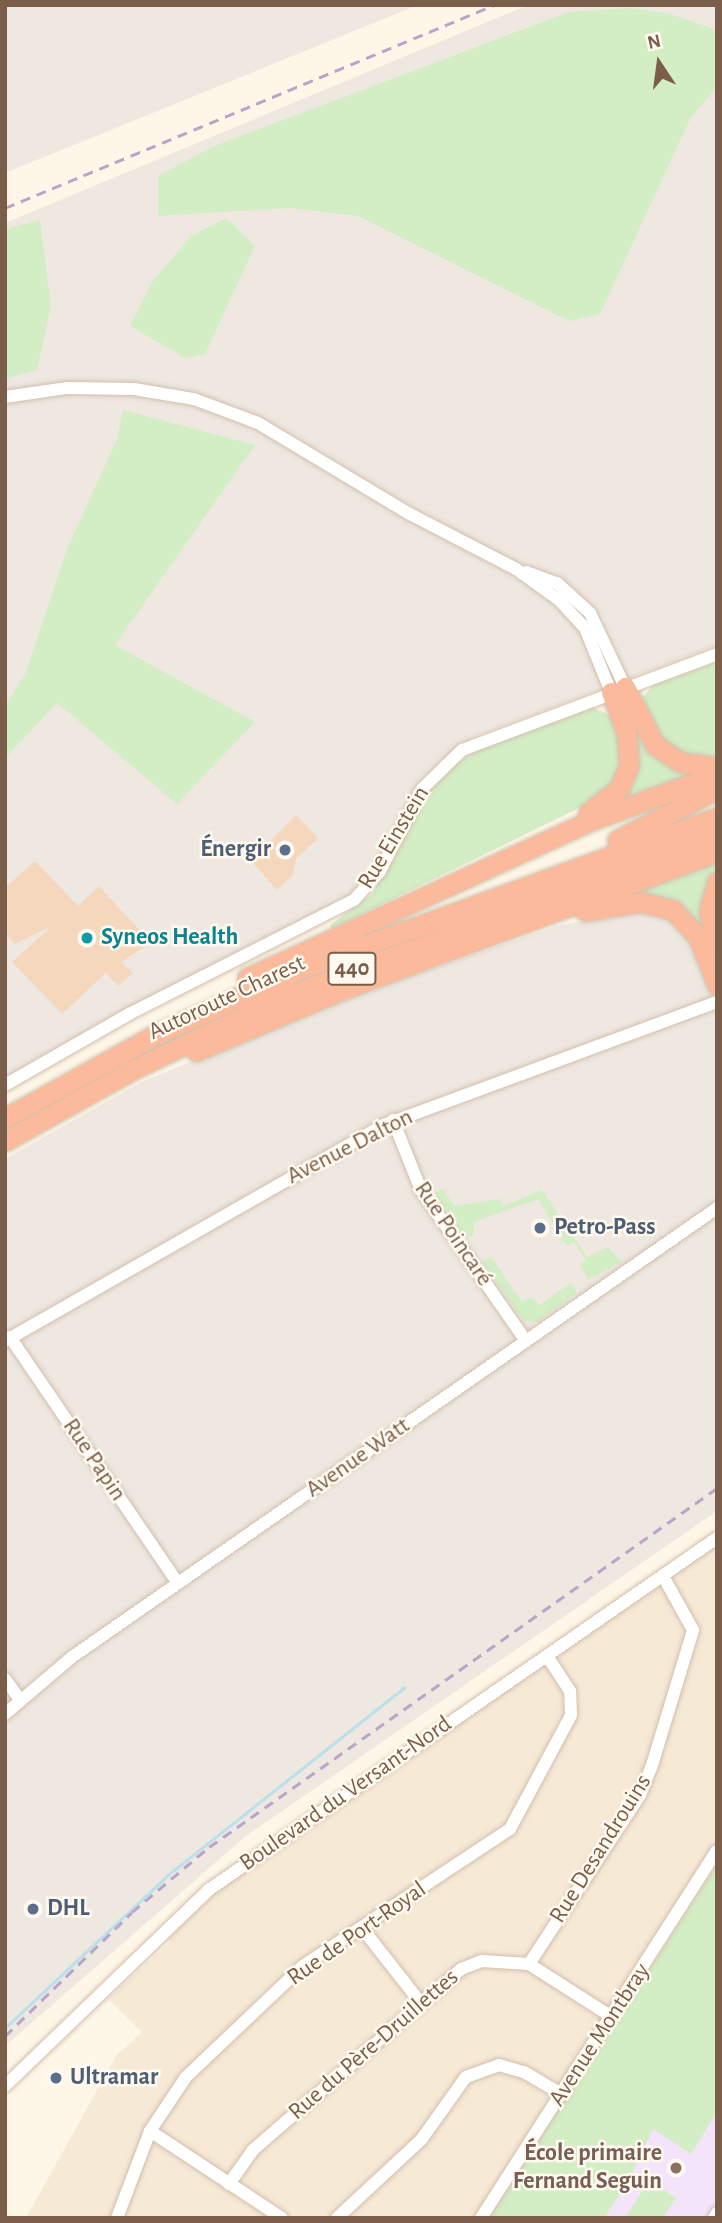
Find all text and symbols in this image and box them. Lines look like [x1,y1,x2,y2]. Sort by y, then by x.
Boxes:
north arrow [624,28,694,98]
text: N [646,31,663,53]
street label: Rue Einstein [352,781,436,895]
place label: Énergir [200,836,271,864]
marker: Énergir [277,842,293,858]
place label: Syneos Health [101,924,238,952]
marker: Syneos Health [79,930,95,946]
street label: Autoroute Charest [144,949,310,1047]
road number: 440 [326,950,378,988]
street label: Avenue Dalton [282,1103,418,1191]
street label: Rue Poincaré [407,1176,499,1292]
place label: Petro-Pass [554,1214,655,1242]
marker: Petro-Pass [532,1220,548,1236]
street label: Avenue Watt [300,1412,416,1504]
street label: Rue Papin [56,1413,132,1507]
street label: Boulevard du Versant-Nord [235,1710,457,1878]
street label: Rue Desandrouins [544,1769,658,1929]
street label: Rue de Port-Royal [282,1875,432,1993]
place label: DHL [47,1895,90,1923]
marker: DHL [25,1901,41,1917]
street label: Avenue Montbray [543,1958,657,2112]
street label: Rue du Père-Druillettes [283,1963,465,2127]
place label: Ultramar [70,2064,158,2092]
marker: Ultramar [48,2070,64,2086]
place label: École primaire Fernand Seguin [513,2140,662,2196]
marker: École primaire Fernand Seguin [668,2160,684,2176]

